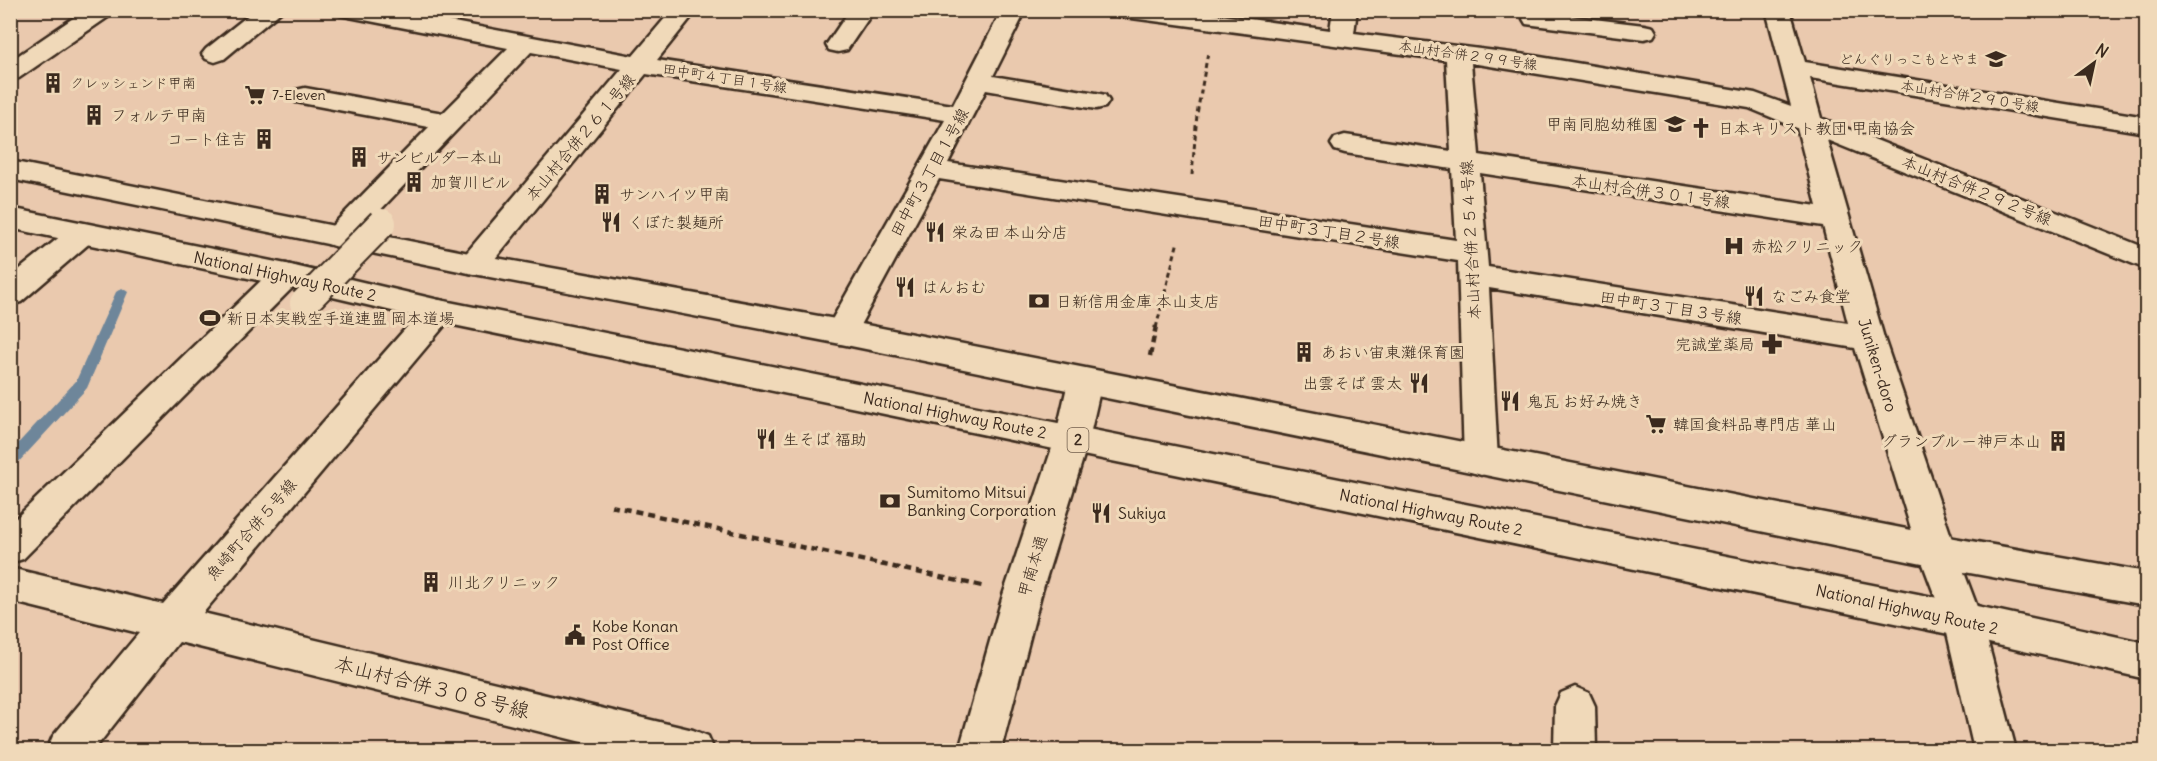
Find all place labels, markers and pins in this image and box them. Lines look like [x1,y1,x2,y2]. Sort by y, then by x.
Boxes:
school or university icon: どんぐりっこもとやま [1984,47,2008,71]
place label: どんぐりっこもとやま [1839,50,1979,68]
building icon: クレッシェンド甲南 [41,71,65,95]
place label: クレッシェンド甲南 [70,74,196,92]
supermarket icon: 7-Eleven [243,83,267,107]
place label: 7-Eleven [272,86,326,104]
building icon: フォルテ甲南 [82,103,106,127]
place label: フォルテ甲南 [111,105,207,125]
school or university icon: 甲南同胞幼稚園 [1663,112,1687,136]
place label: 甲南同胞幼稚園 [1546,114,1658,134]
church icon: 日本キリスト教団 甲南協会 [1689,116,1713,140]
place label: 日本キリスト教団 甲南協会 [1718,118,1915,138]
building icon: コート住吉 [252,127,276,151]
place label: コート住吉 [167,129,247,149]
building icon: サンビルダー本山 [347,145,371,169]
place label: サンビルダー本山 [376,147,502,167]
building icon: 加賀川ビル [402,170,426,194]
place label: 加賀川ビル [431,172,511,192]
building icon: サンハイツ甲南 [590,182,614,206]
place label: サンハイツ甲南 [619,184,730,204]
restaurant icon: くぼた製麺所 [599,210,623,234]
place label: くぼた製麺所 [628,212,724,232]
restaurant icon: 栄ゐ田 本山分店 [923,220,947,244]
place label: 栄ゐ田 本山分店 [952,222,1068,242]
hospital icon: 赤松クリニック [1722,234,1746,258]
place label: 赤松クリニック [1751,236,1863,256]
restaurant icon: はんおむ [893,275,917,299]
place label: はんおむ [922,277,986,297]
restaurant icon: なごみ食堂 [1742,284,1766,308]
place label: なごみ食堂 [1771,286,1851,306]
bank icon: 日新信用金庫 本山支店 [1027,289,1051,313]
place label: 日新信用金庫 本山支店 [1056,291,1220,311]
sports icon: 新日本実戦空手道連盟 岡本道場 [198,306,222,330]
place label: 新日本実戦空手道連盟 岡本道場 [227,308,455,328]
pharmacy icon: 完誠堂薬局 [1760,332,1784,356]
place label: 完誠堂薬局 [1675,334,1755,354]
building icon: あおい宙東灘保育園 [1292,340,1316,364]
place label: あおい宙東灘保育園 [1321,342,1465,362]
restaurant icon: 出雲そば 雲太 [1407,371,1431,395]
place label: 出雲そば 雲太 [1302,373,1402,393]
restaurant icon: 鬼瓦 お好み焼き [1498,389,1522,413]
place label: 鬼瓦 お好み焼き [1527,391,1643,411]
supermarket icon: 韓国食料品専門店 華山 [1644,412,1668,436]
place label: 韓国食料品専門店 華山 [1673,414,1837,434]
restaurant icon: 生そば 福助 [754,427,778,451]
place label: 生そば 福助 [783,429,867,449]
building icon: グランブルー神戸本山 [2046,429,2070,453]
place label: グランブルー神戸本山 [1881,431,2041,451]
place label: Sumitomo Mitsui Banking Corporation [907,482,1056,520]
bank icon: Sumitomo Mitsui Banking Corporation [878,489,902,513]
restaurant icon: Sukiya [1089,501,1113,525]
place label: Sukiya [1118,503,1166,523]
building icon: 川北クリニック [419,570,443,594]
place label: 川北クリニック [448,572,560,592]
place label: Kobe Konan Post Office [592,616,678,654]
public building icon: Kobe Konan Post Office [563,623,587,647]

